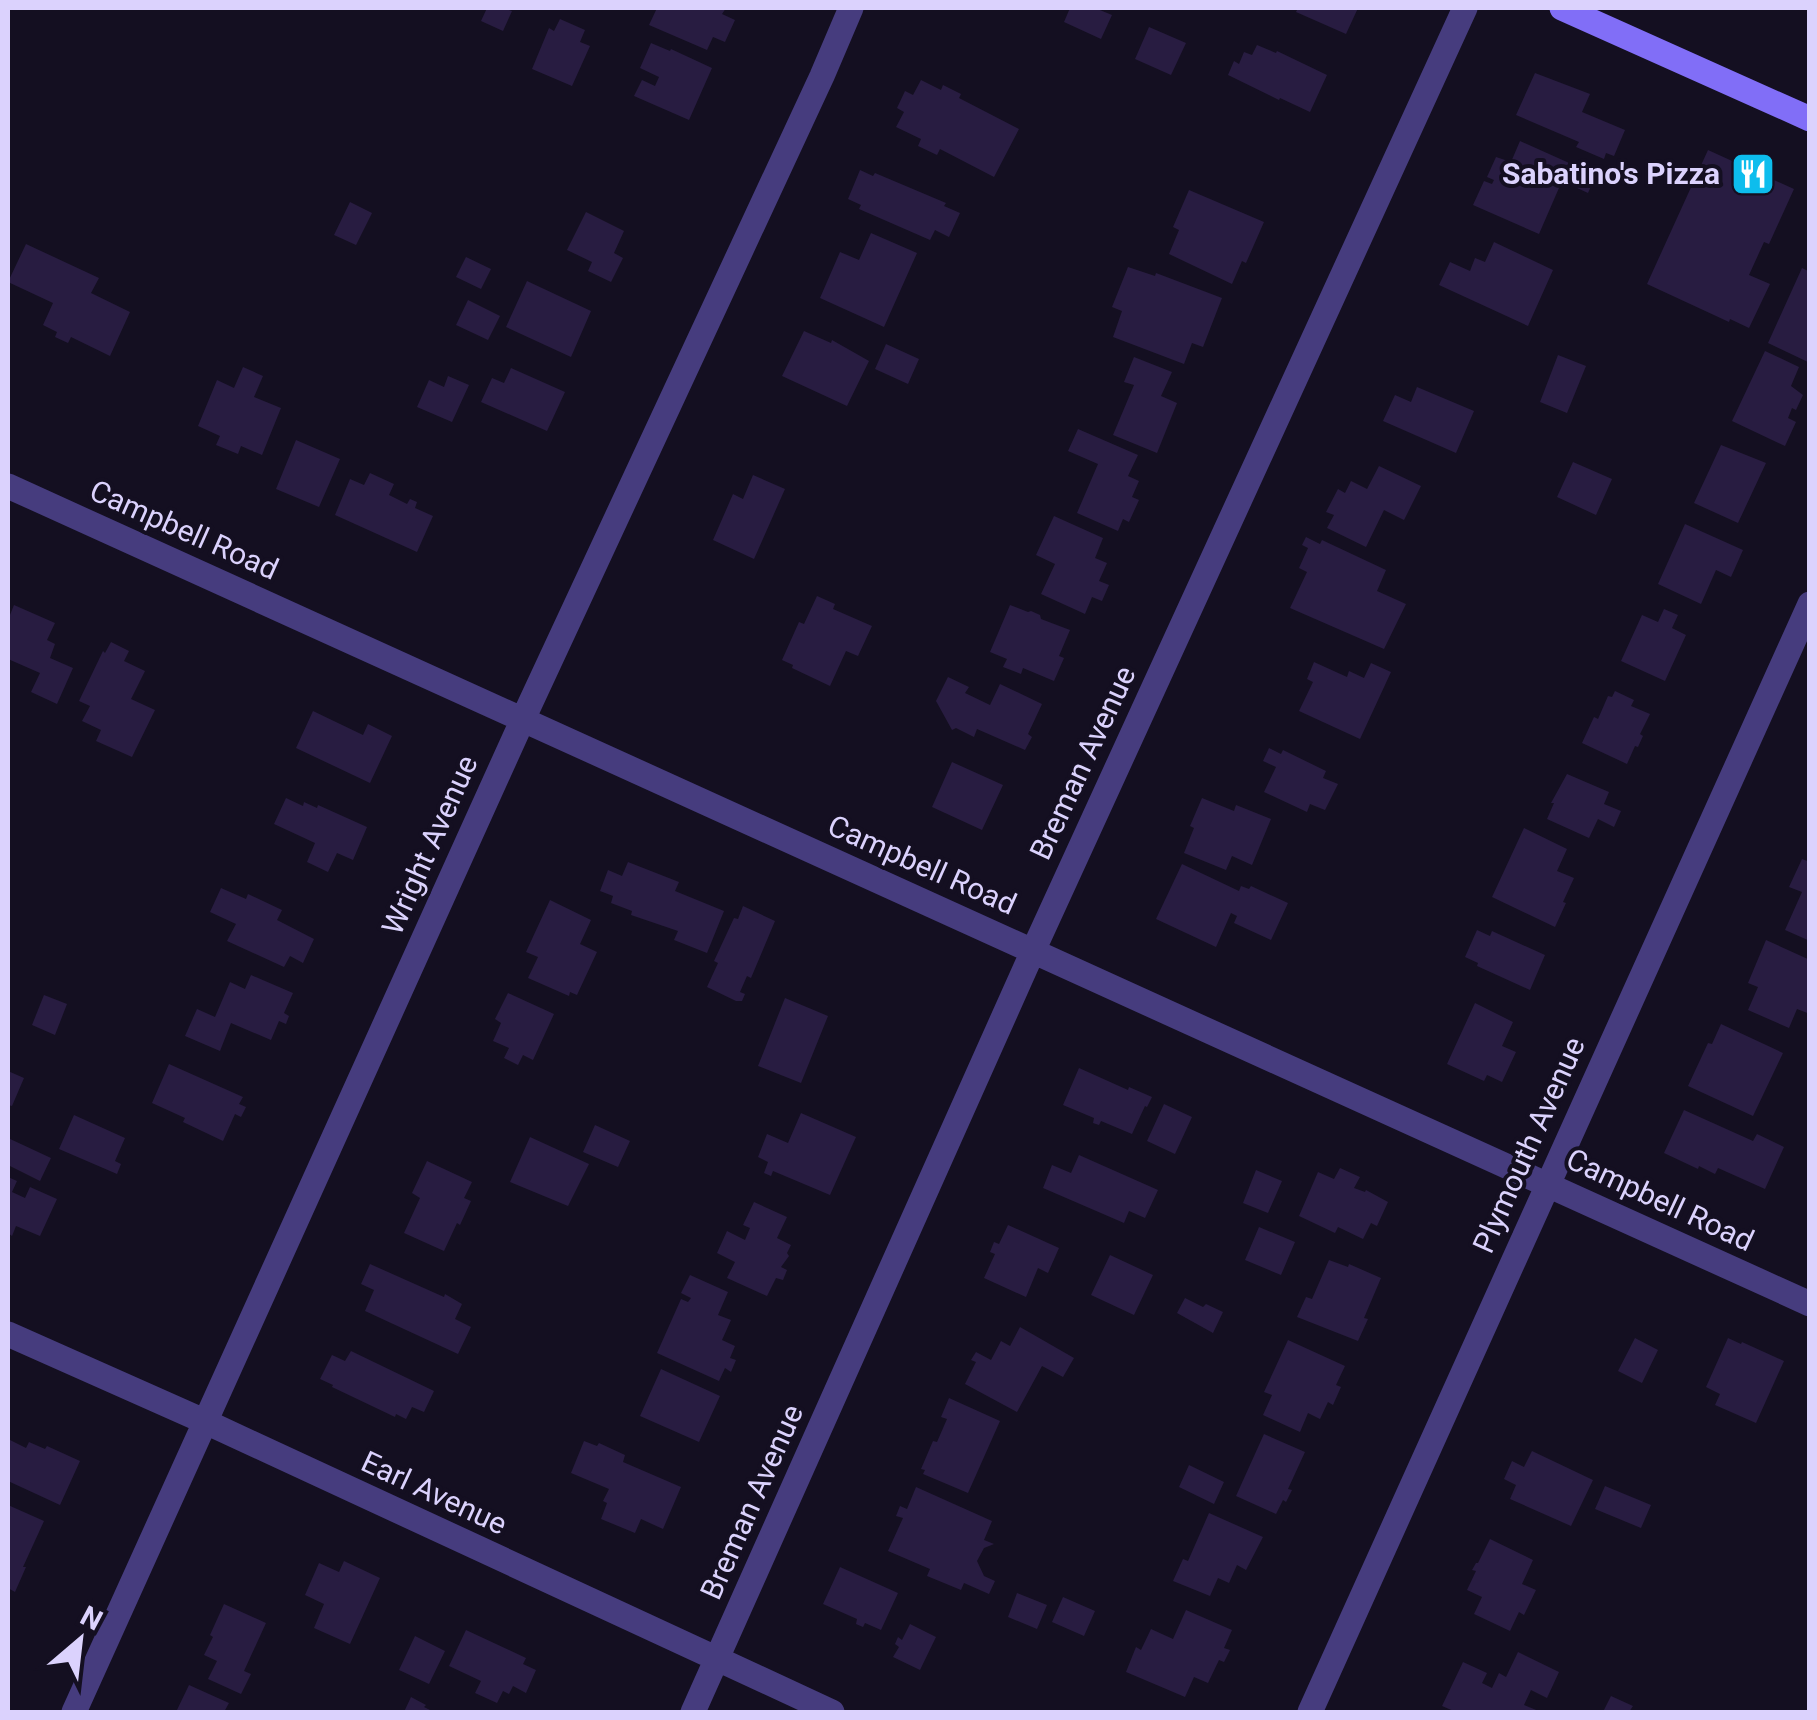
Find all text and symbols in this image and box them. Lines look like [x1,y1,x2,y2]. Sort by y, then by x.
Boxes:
restaurant icon: Sabatino's Pizza [1730,151,1776,197]
place label: Sabatino's Pizza [1502,156,1720,191]
street label: Campbell Road [85,472,284,587]
street label: Breman Avenue [1022,661,1143,865]
street label: Wright Avenue [374,750,485,940]
street label: Campbell Road [823,807,1022,922]
street label: Plymouth Avenue [1465,1032,1592,1258]
street label: Campbell Road [1561,1141,1759,1258]
street label: Breman Avenue [693,1399,810,1604]
street label: Earl Avenue [356,1444,512,1541]
north arrow [30,1590,130,1690]
text: N [75,1599,108,1638]

